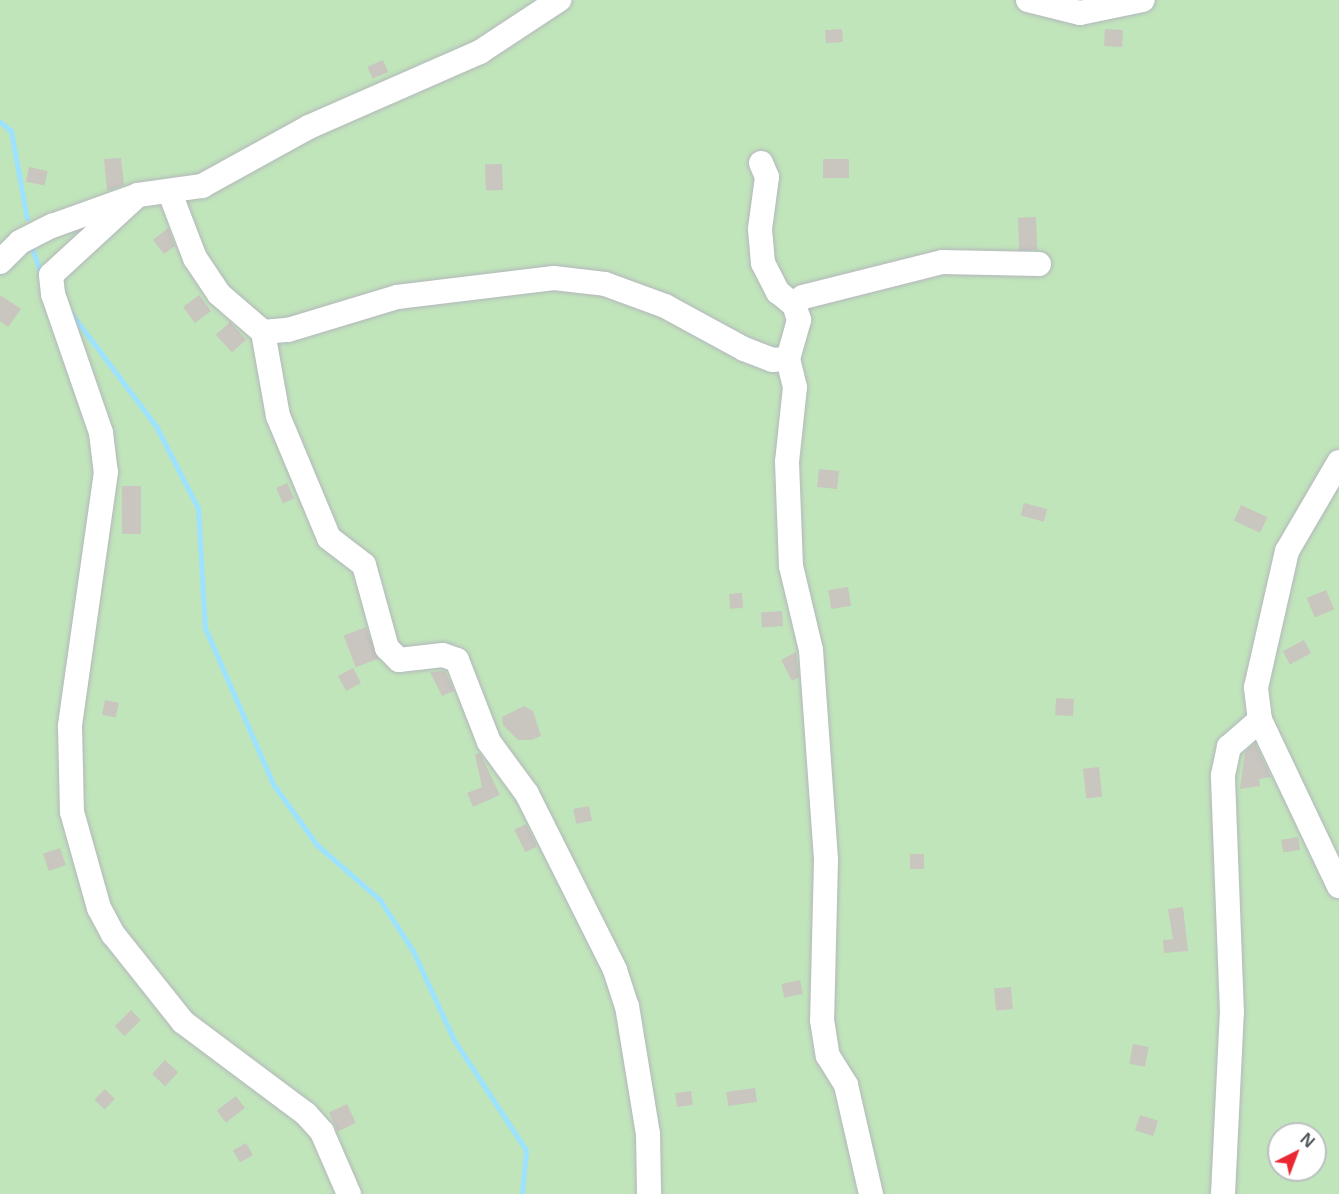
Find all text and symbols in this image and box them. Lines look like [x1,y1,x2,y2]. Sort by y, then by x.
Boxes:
north arrow [1267,1122,1327,1182]
text: N [1296,1128,1320,1153]

